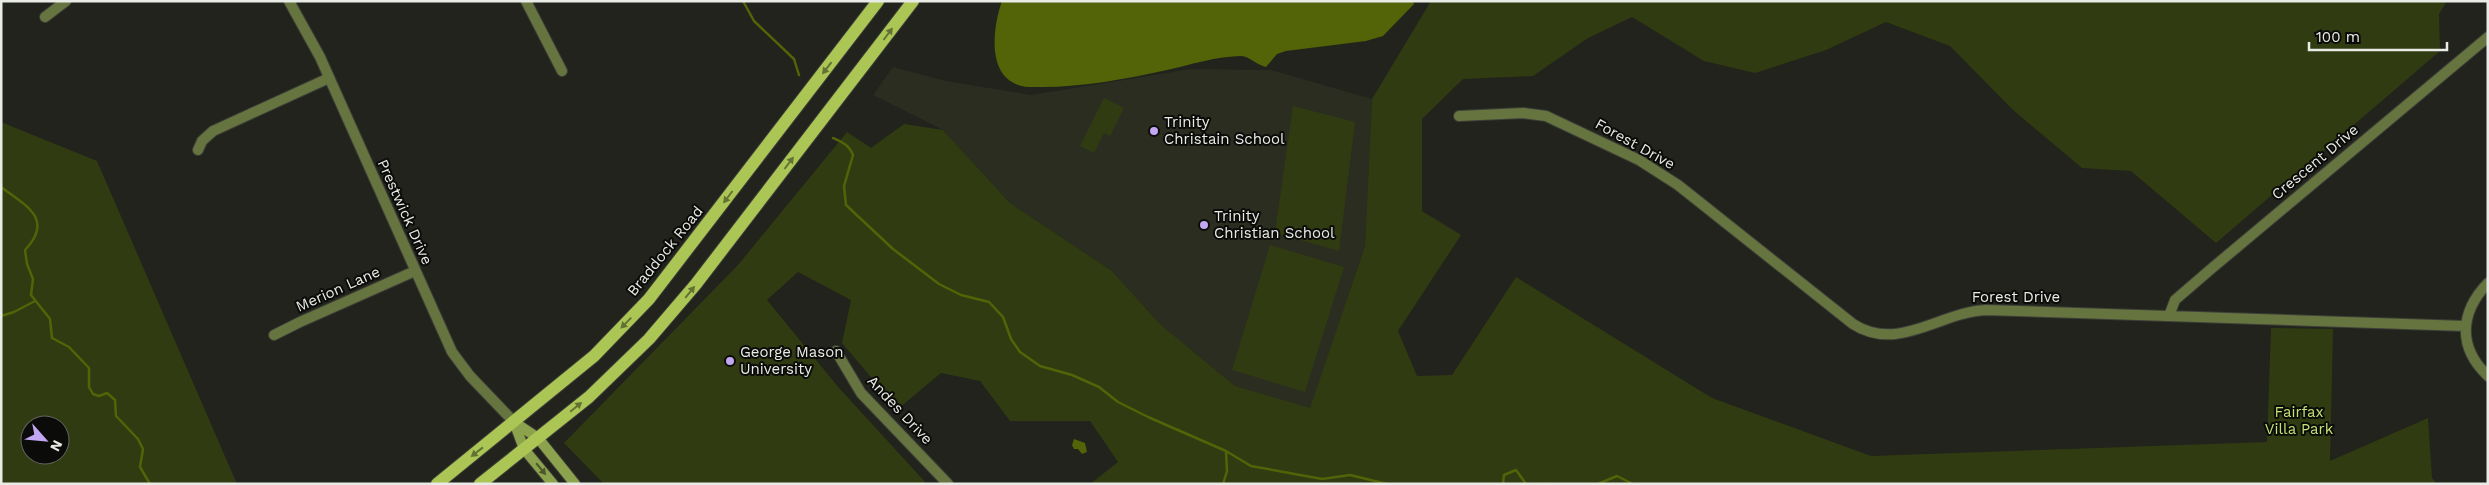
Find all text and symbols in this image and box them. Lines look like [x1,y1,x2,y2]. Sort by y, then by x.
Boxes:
scale bar [2309,20,2446,52]
one-way arrow [883,27,893,41]
text: 100 m [2316,28,2360,46]
one-way arrow [822,61,833,74]
place label: Trinity Christain School [1164,113,1285,148]
street label: Forest Drive [1592,115,1678,173]
street label: Crescent Drive [2268,121,2362,203]
marker: Trinity Christain School [1148,125,1160,137]
one-way arrow [784,156,794,170]
street label: Prestwick Drive [374,157,436,267]
one-way arrow [723,190,734,203]
street label: Braddock Road [623,202,707,300]
place label: Trinity Christian School [1214,207,1335,242]
marker: Trinity Christian School [1198,219,1210,231]
street label: Merion Lane [293,262,383,316]
one-way arrow [684,285,695,298]
street label: Forest Drive [1972,288,2060,306]
one-way arrow [620,317,632,329]
place label: George Mason University [740,343,843,378]
marker: George Mason University [724,355,736,367]
street label: Andes Drive [864,372,936,448]
one-way arrow [569,402,582,413]
park label: Fairfax Villa Park [2265,403,2334,438]
north arrow [20,415,70,465]
text: N [47,438,66,454]
one-way arrow [470,447,483,458]
one-way arrow [535,462,547,474]

